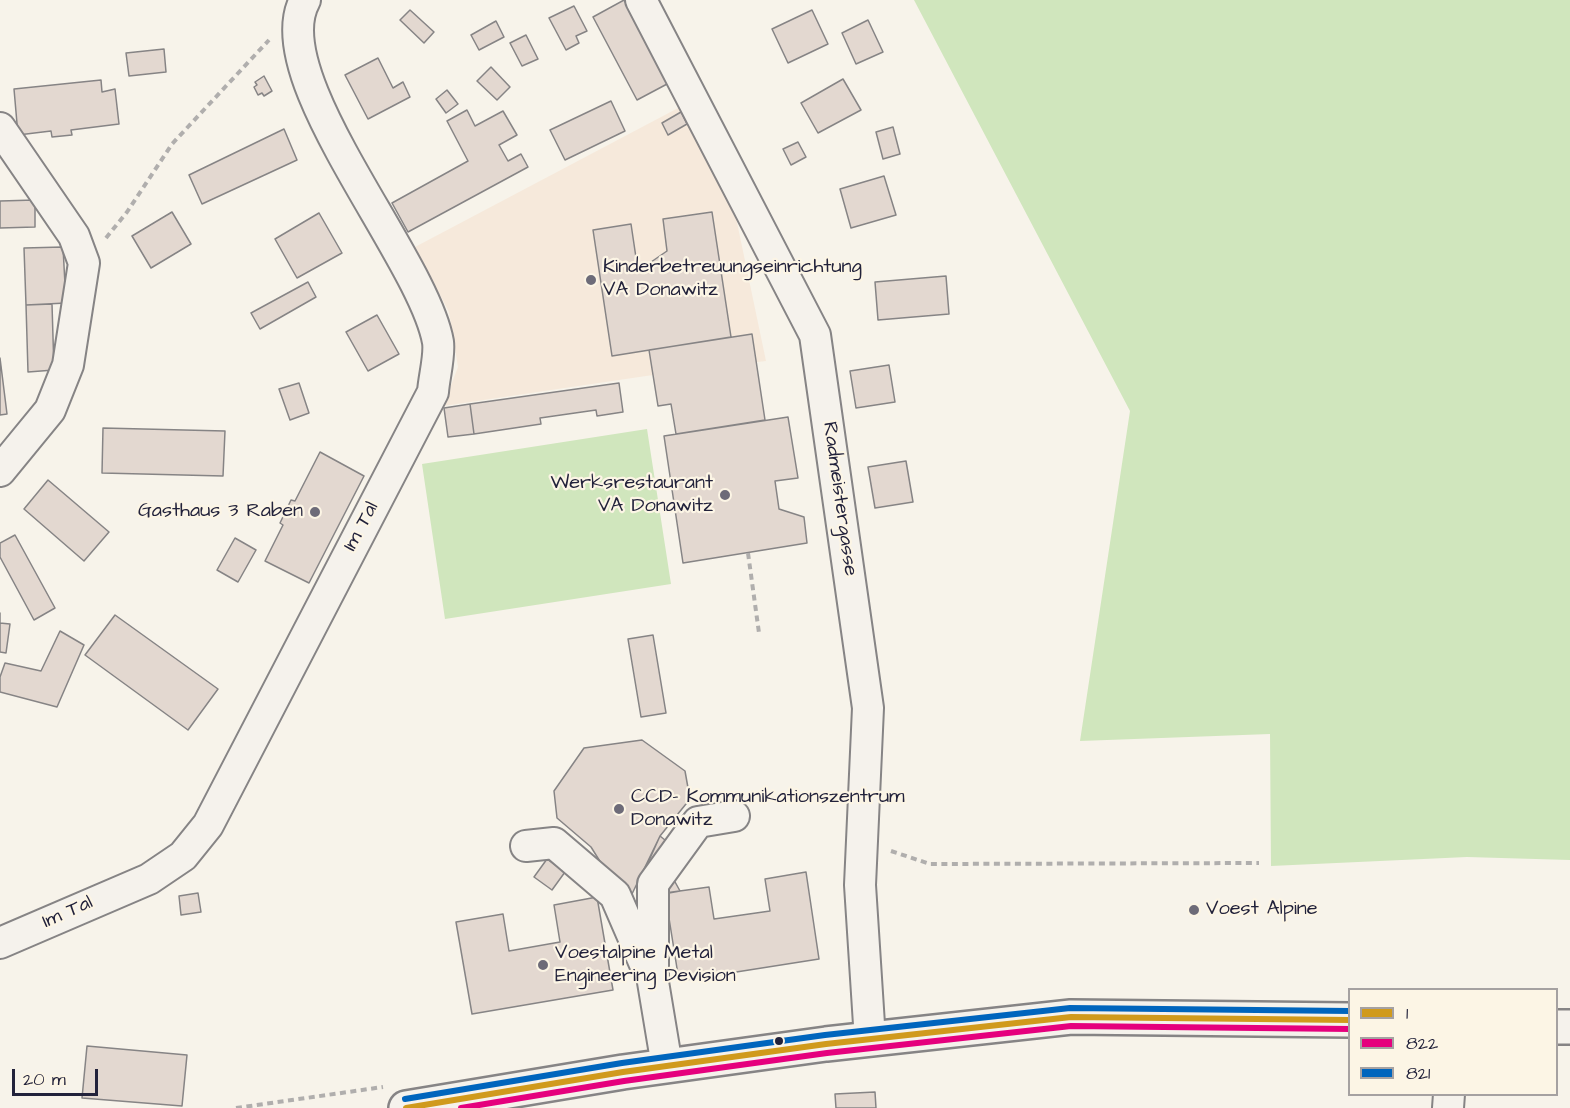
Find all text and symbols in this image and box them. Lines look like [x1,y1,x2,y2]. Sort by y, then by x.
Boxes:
place label: Kinderbetreuungseinrichtung VA Donawitz [603,256,862,303]
marker: Kinderbetreuungseinrichtung VA Donawitz [584,273,598,287]
street label: Radmeistergasse [816,420,862,578]
place label: Werksrestaurant VA Donawitz [550,472,713,519]
marker: Werksrestaurant VA Donawitz [718,488,732,502]
street label: Im Tal [339,498,385,556]
place label: Gasthaus 3 Raben [138,500,303,524]
marker: Gasthaus 3 Raben [308,505,322,519]
place label: CCD- Kommunikationszentrum Donawitz [631,786,905,833]
marker: CCD- Kommunikationszentrum Donawitz [612,802,626,816]
street label: Im Tal [39,891,97,935]
place label: Voest Alpine [1206,898,1318,922]
marker: Voest Alpine [1187,903,1201,917]
place label: Voestalpine Metal Engineering Devision [555,942,736,989]
marker: Voestalpine Metal Engineering Devision [536,958,550,972]
legend [1348,988,1558,1096]
text: 1 [1406,1001,1408,1026]
text: 822 [1406,1031,1438,1056]
unlabelled marker [773,1035,785,1047]
scale bar [15,1057,100,1095]
text: 821 [1406,1061,1430,1086]
text: 20 m [23,1067,66,1092]

